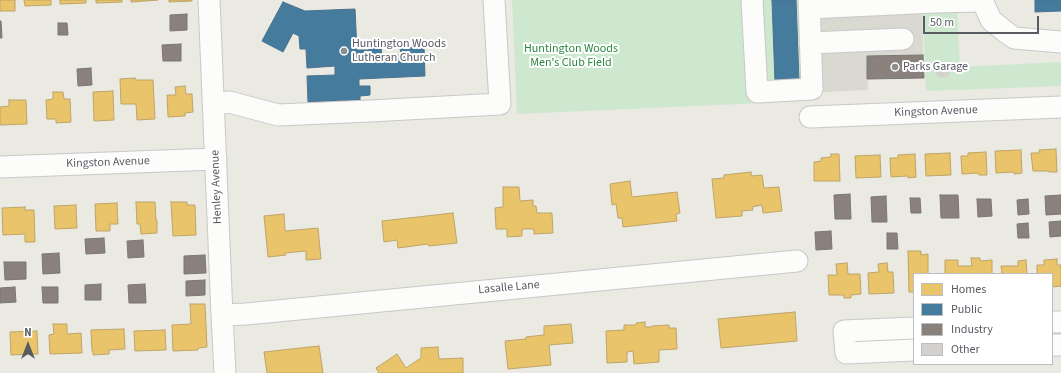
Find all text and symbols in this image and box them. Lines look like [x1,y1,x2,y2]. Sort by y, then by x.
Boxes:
scale bar [925,8,1041,34]
text: 50 m [930,14,954,31]
place label: Huntington Woods Lutheran Church [352,37,446,65]
park label: Huntington Woods Men's Club Field [524,42,618,70]
marker: Huntington Woods Lutheran Church [339,46,349,56]
place label: Parks Garage [903,60,968,74]
marker: Parks Garage [890,62,900,72]
street label: Kingston Avenue [894,103,978,121]
street label: Henley Avenue [209,150,225,224]
street label: Kingston Avenue [66,154,150,172]
legend [913,273,1053,365]
street label: Lasalle Lane [478,278,540,298]
text: Homes [951,281,986,298]
text: Public [951,301,982,318]
text: Industry [951,321,993,338]
north arrow [8,325,48,365]
text: N [24,325,32,340]
text: Other [951,341,980,358]

